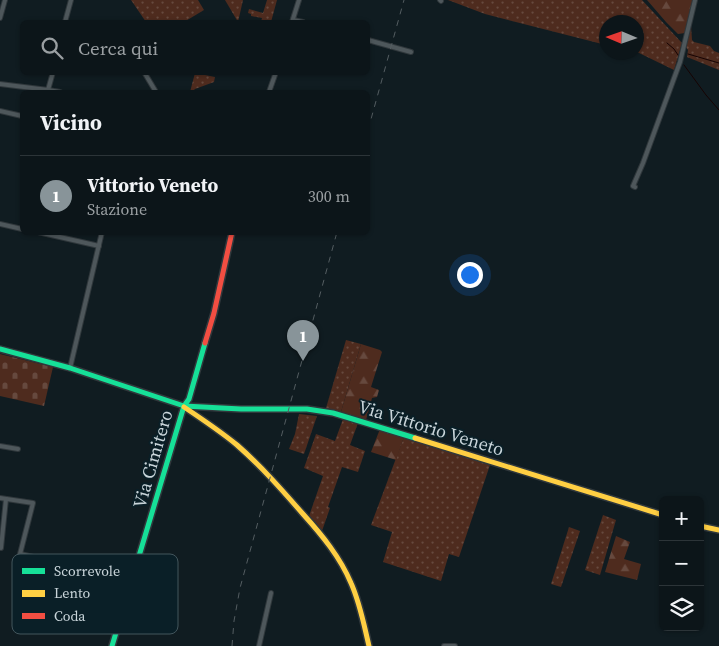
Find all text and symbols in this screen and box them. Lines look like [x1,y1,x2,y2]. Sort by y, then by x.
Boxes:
north arrow [599,15,644,60]
search box [20,20,370,75]
icon: search [38,34,66,62]
text: Cerca qui [78,35,158,61]
text: Vicino [40,108,102,137]
text: Vittorio Veneto [87,172,218,198]
text: 1 [52,185,60,207]
text: 300 m [308,185,350,207]
text: Stazione [87,198,147,220]
your location [457,262,483,288]
pin: 1 [287,320,319,361]
street label: Via Vittorio Veneto [355,394,507,462]
street label: Via Cimitero [127,407,178,511]
map controls [659,496,704,631]
button: + [659,496,704,541]
button: − [659,541,704,586]
legend [12,554,178,634]
text: Scorrevole [54,561,120,581]
text: Lento [54,583,90,603]
button: layers [659,586,704,631]
text: Coda [54,606,86,626]

